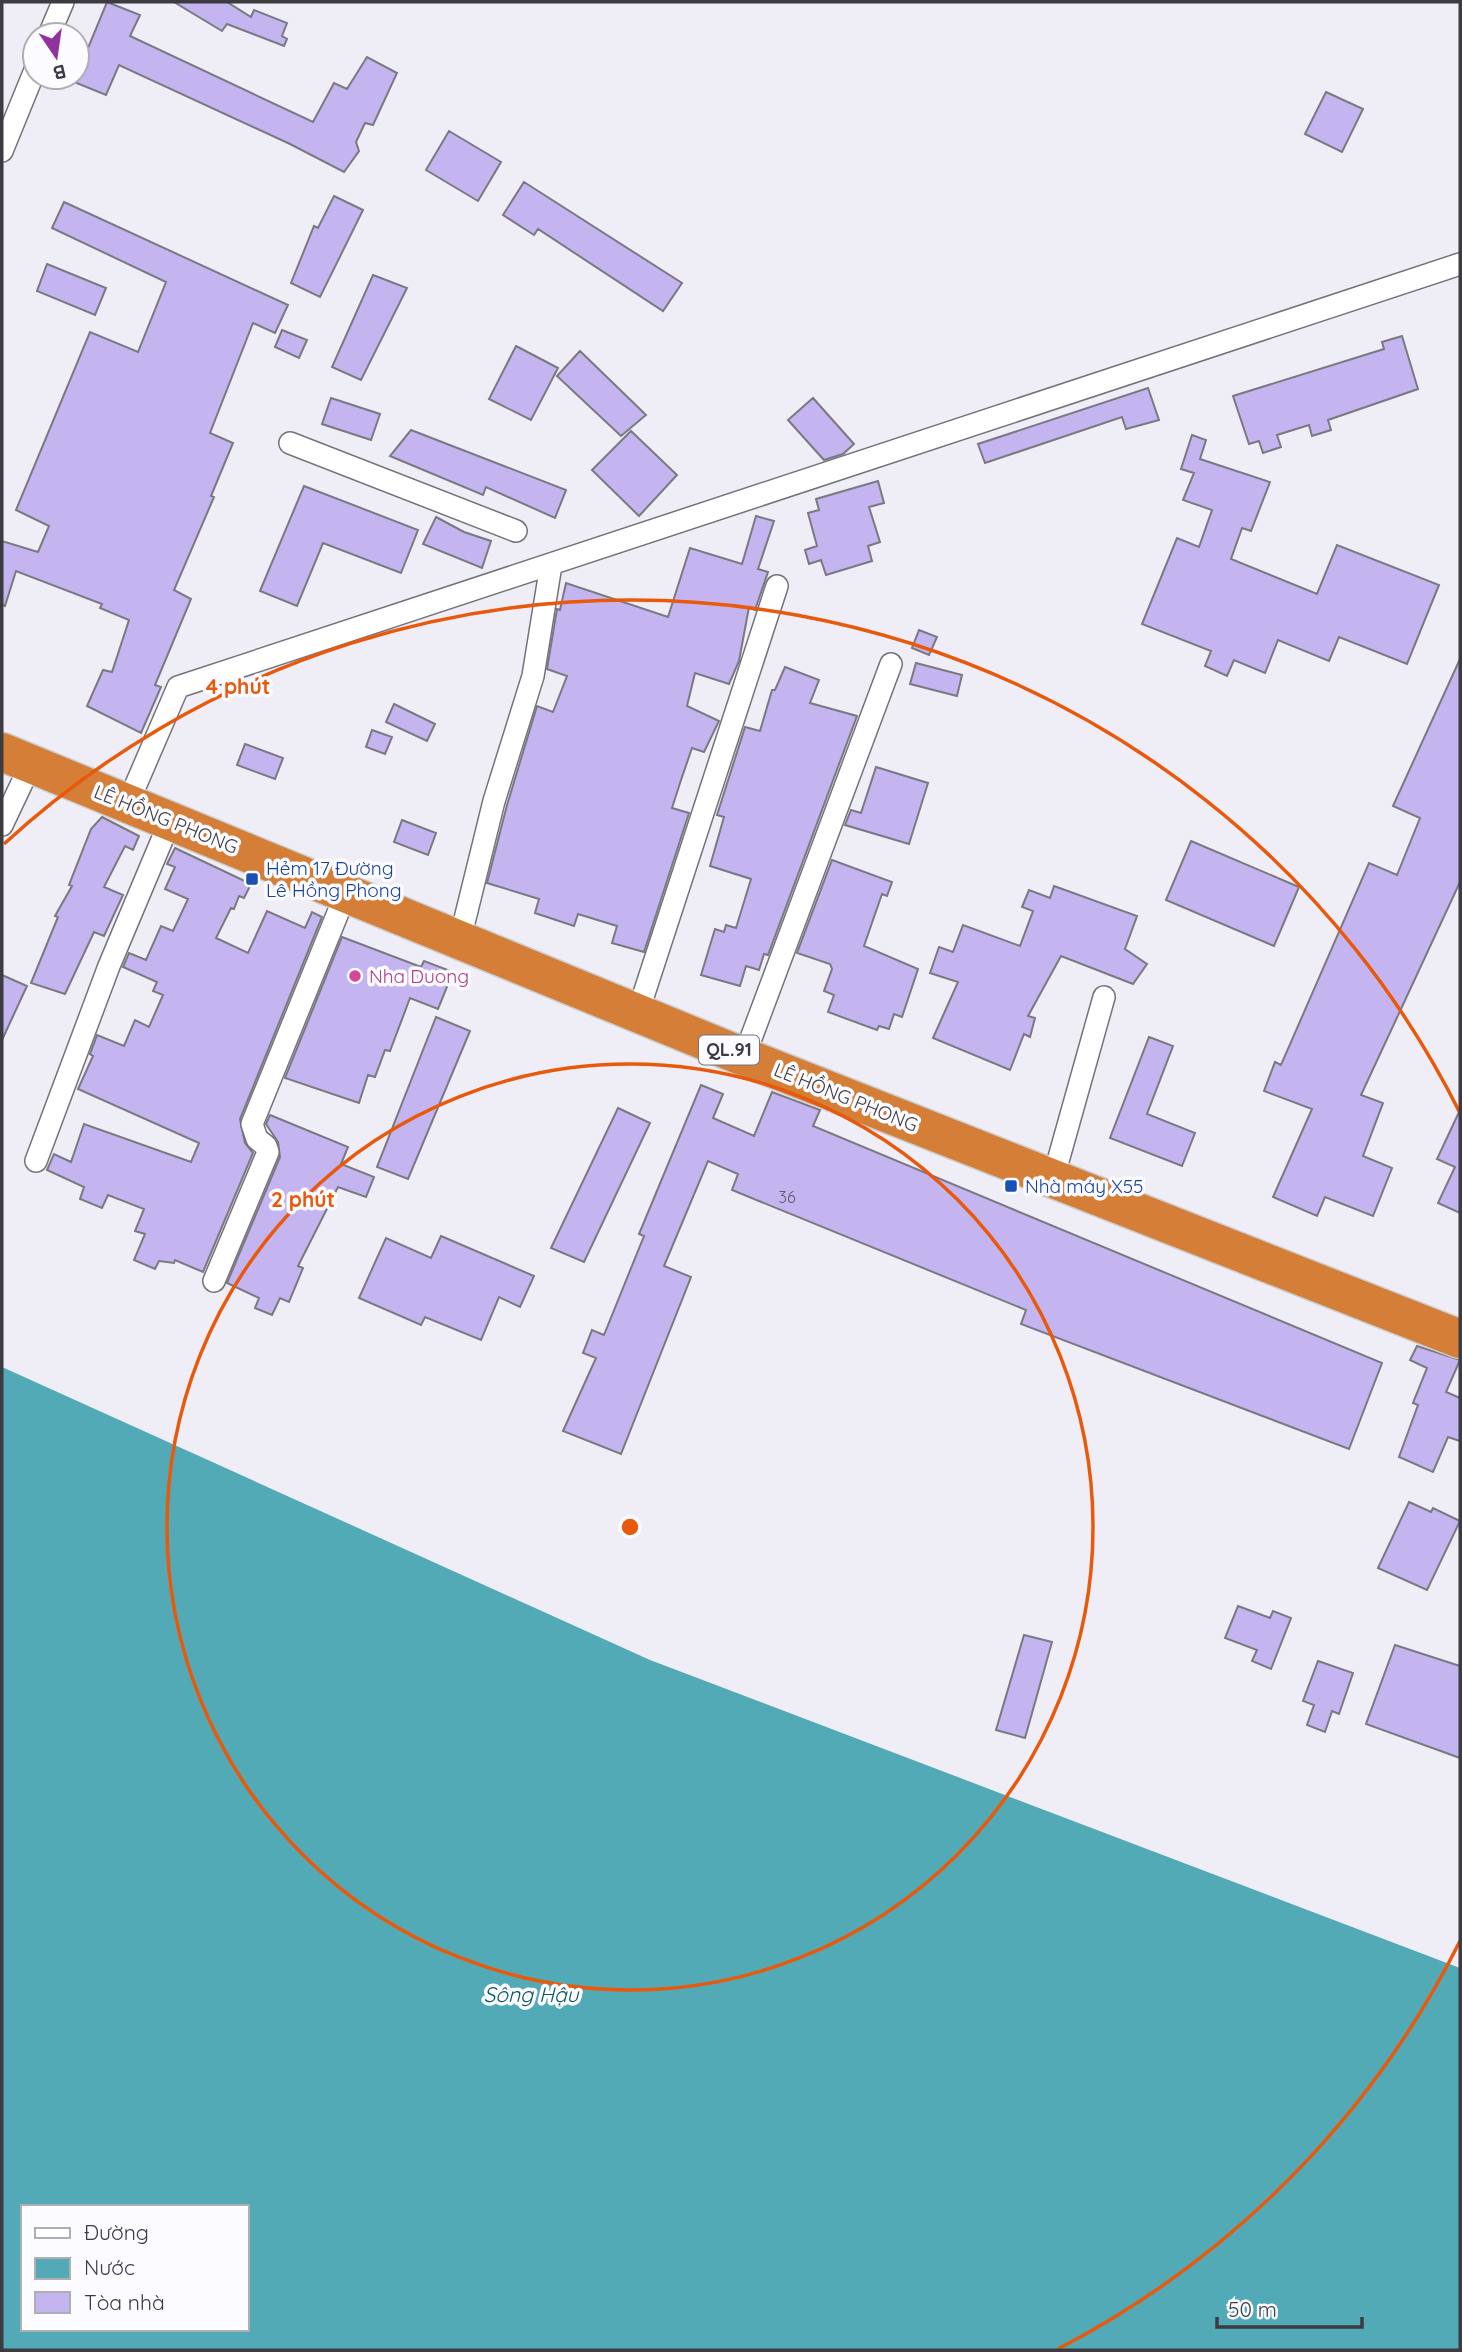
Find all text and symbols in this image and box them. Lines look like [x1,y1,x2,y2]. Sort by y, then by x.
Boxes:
north arrow [21,21,91,91]
text: B [51,59,69,86]
text: 4 phút [206,673,270,699]
street label: LÊ HỒNG PHONG [91,779,241,859]
place label: Hẻm 17 Đường Lê Hồng Phong [266,856,402,902]
marker: Hẻm 17 Đường Lê Hồng Phong [244,871,260,887]
place label: Nha Duong [369,964,469,988]
marker: Nha Duong [347,968,363,984]
road number: QL.91 [699,1036,759,1064]
street label: LÊ HỒNG PHONG [771,1057,921,1137]
place label: Nhà máy X55 [1025,1174,1143,1198]
marker: Nhà máy X55 [1003,1178,1019,1194]
text: 2 phút [271,1186,335,1212]
house number: 36 [779,1187,796,1207]
centre of rings [618,1515,642,1539]
water label: Sông Hậu [483,1981,580,2007]
legend [21,2205,248,2331]
text: Đường [84,2219,149,2245]
text: Nước [84,2254,135,2280]
scale bar [1217,2286,1362,2330]
text: Tòa nhà [84,2289,165,2315]
text: 50 m [1228,2296,1277,2322]

